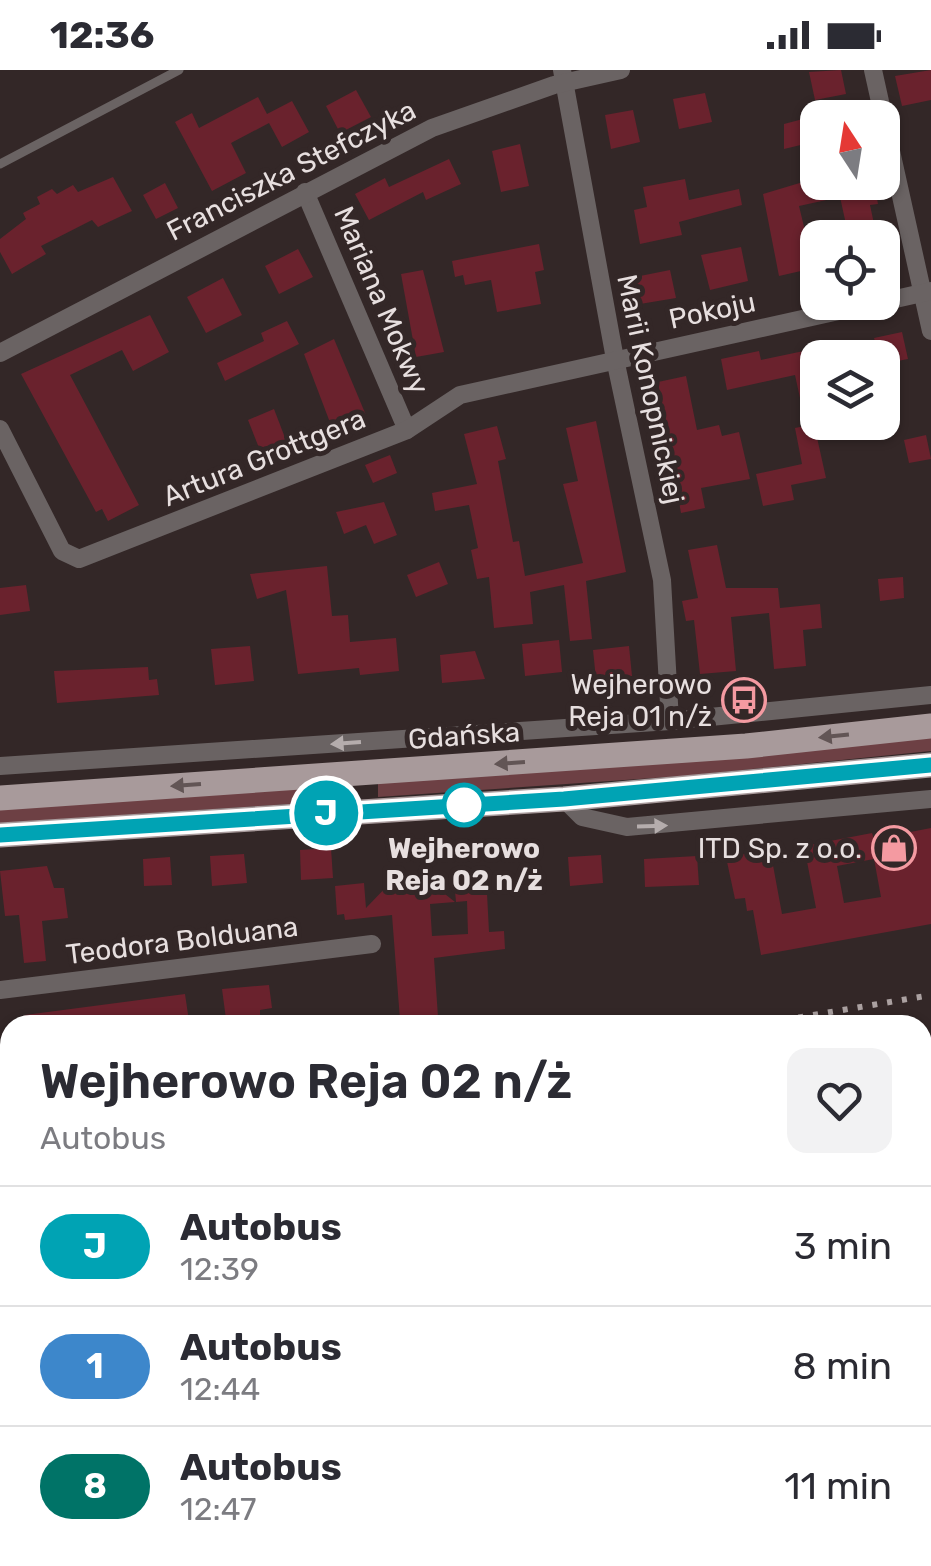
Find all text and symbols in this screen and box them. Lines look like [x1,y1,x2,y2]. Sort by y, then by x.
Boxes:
text: 12:36 [50,12,154,58]
street label: Franciszka Stefczyka [161,93,421,248]
north arrow [800,100,900,200]
map controls [800,100,900,440]
street label: Mariana Mokwy [327,201,436,399]
button: locate [800,220,900,320]
street label: Marii Konopnickiej [610,271,691,507]
street label: Pokoju [666,285,758,336]
button: layers [800,340,900,440]
street label: Artura Grottgera [158,402,370,513]
place label: Wejherowo Reja 01 n/ż [568,668,712,733]
bus stop icon: Wejherowo Reja 01 n/ż [721,677,767,723]
street label: Gdańska [407,715,521,756]
one-way arrow [818,729,849,745]
one-way arrow [329,735,361,751]
one-way arrow [494,755,526,771]
one-way arrow [169,777,201,793]
line badge: J [294,780,358,846]
marker: Wejherowo Reja 02 n/ż [443,784,485,826]
text: J [314,792,338,834]
one-way arrow [637,818,669,834]
shop icon: ITD Sp. z o.o. [871,825,917,871]
place label: Wejherowo Reja 02 n/ż [385,832,543,897]
place label: ITD Sp. z o.o. [698,832,862,865]
street label: Teodora Bolduana [64,910,300,971]
button: heart [787,1048,892,1153]
text: Wejherowo Reja 02 n/ż [40,1053,572,1110]
text: Autobus [40,1119,166,1157]
text: Autobus [180,1204,342,1250]
text: 3 min [794,1223,892,1269]
text: J [83,1225,107,1267]
text: 12:39 [180,1250,259,1288]
text: Autobus [180,1324,342,1370]
text: 8 min [793,1343,892,1389]
text: 1 [86,1345,104,1387]
text: 12:44 [180,1370,260,1408]
text: Autobus [180,1444,342,1490]
text: 11 min [784,1463,892,1509]
text: 8 [83,1465,107,1507]
text: 12:47 [180,1490,256,1528]

